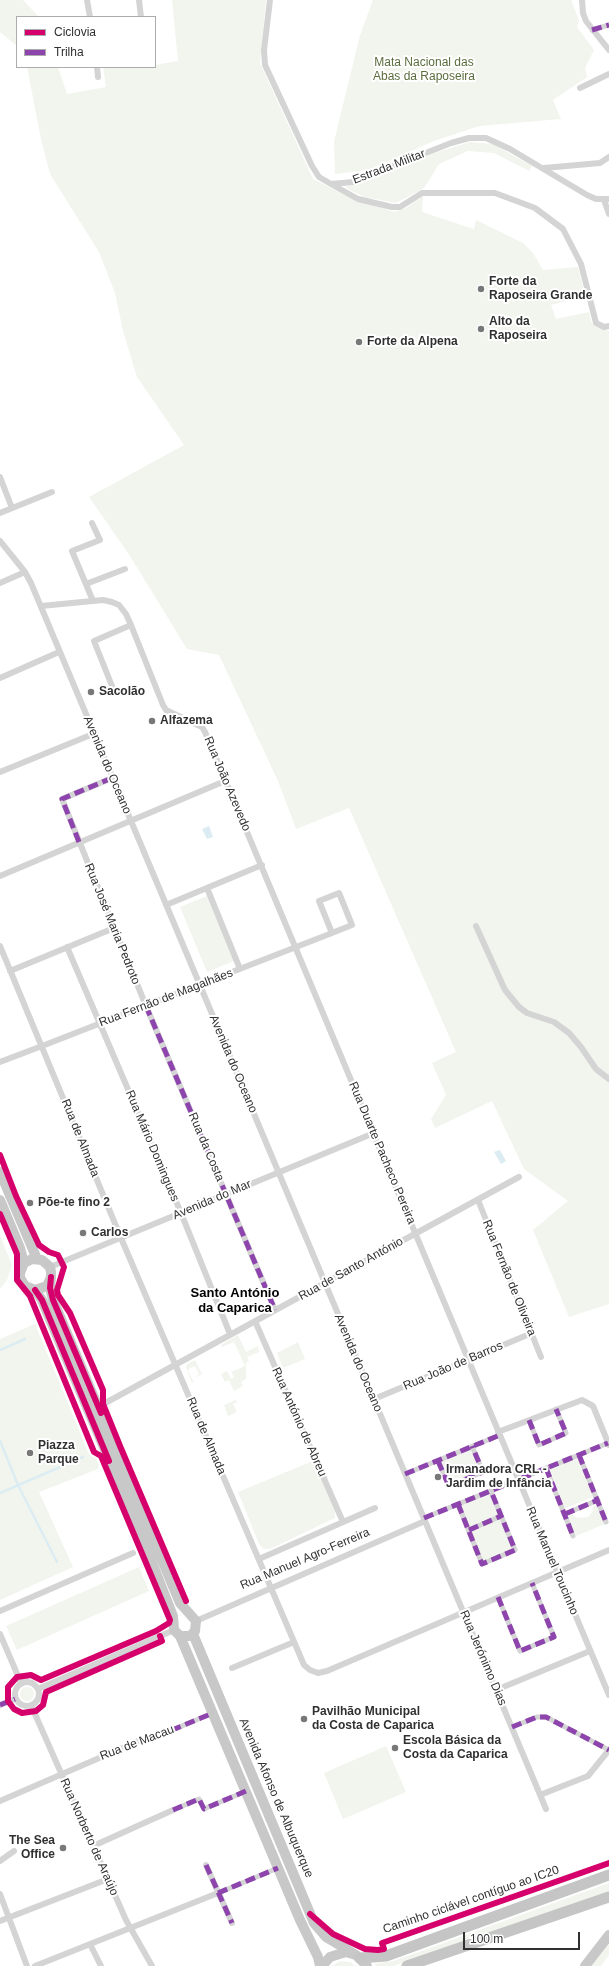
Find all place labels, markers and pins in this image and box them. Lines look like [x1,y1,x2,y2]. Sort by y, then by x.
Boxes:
place label: Forte da Raposeira Grande [489,275,592,303]
marker: Forte da Raposeira Grande [476,284,486,294]
place label: Alto da Raposeira [489,315,547,343]
marker: Alto da Raposeira [476,324,486,334]
place label: Forte da Alpena [367,335,458,349]
marker: Forte da Alpena [354,337,364,347]
place label: Sacolão [99,685,145,699]
marker: Sacolão [86,687,96,697]
place label: Alfazema [160,714,213,728]
marker: Alfazema [147,716,157,726]
place label: Põe-te fino 2 [38,1196,110,1210]
marker: Põe-te fino 2 [25,1198,35,1208]
place label: Carlos [91,1226,128,1240]
marker: Carlos [78,1228,88,1238]
place label: Piazza Parque [38,1439,79,1467]
marker: Piazza Parque [25,1448,35,1458]
place label: Irmanadora CRL - Jardim de Infância [446,1463,551,1491]
marker: Irmanadora CRL - Jardim de Infância [433,1472,443,1482]
place label: Pavilhão Municipal da Costa de Caparica [312,1705,434,1733]
marker: Pavilhão Municipal da Costa de Caparica [299,1714,309,1724]
place label: Escola Básica da Costa da Caparica [403,1734,508,1762]
marker: Escola Básica da Costa da Caparica [390,1743,400,1753]
place label: The Sea Office [9,1834,55,1862]
marker: The Sea Office [58,1843,68,1853]

